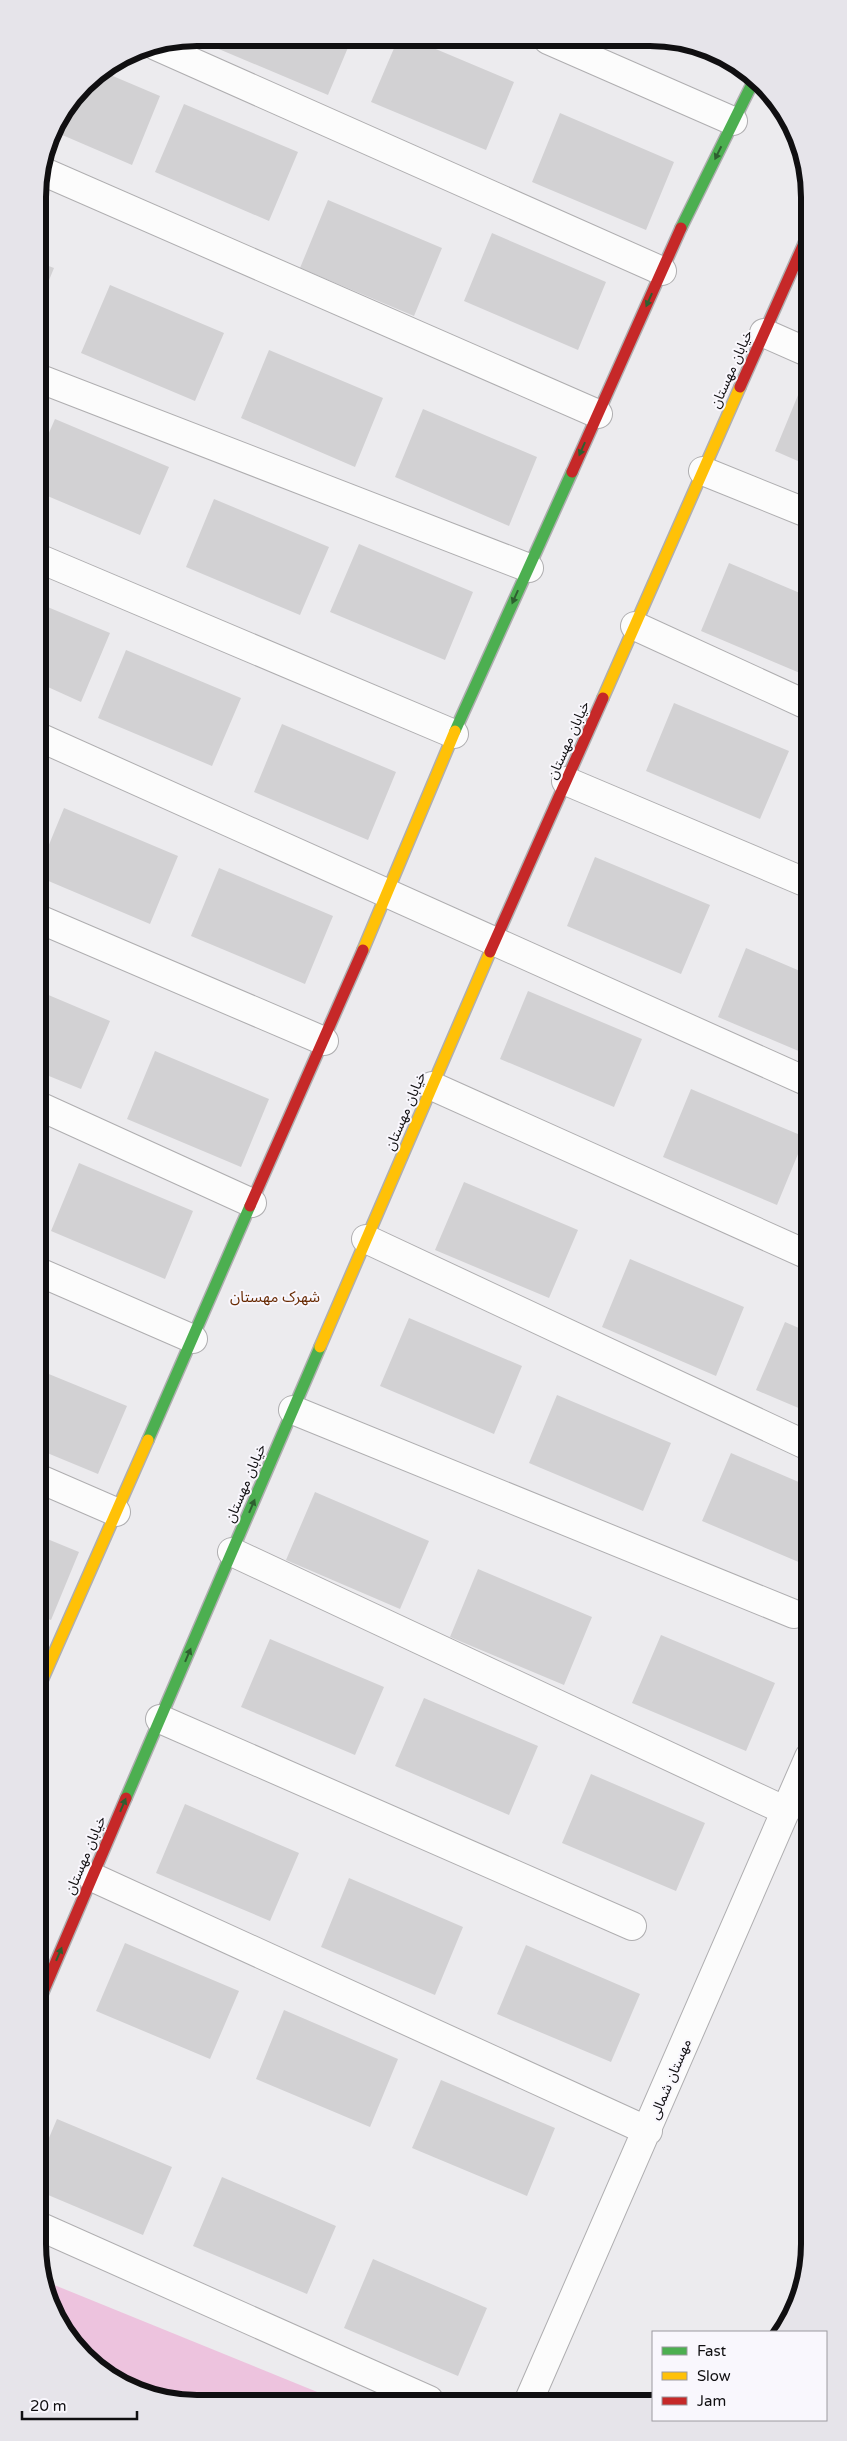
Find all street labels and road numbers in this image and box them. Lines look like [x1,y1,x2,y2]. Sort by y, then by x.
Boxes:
street label: خیابان مهستان [707,327,756,411]
street label: خیابان مهستان [544,698,593,782]
street label: خیابان مهستان [381,1069,430,1153]
street label: خیابان مهستان [221,1441,270,1525]
street label: خیابان مهستان [61,1813,110,1897]
street label: مهستان شمالی [646,2036,695,2122]

